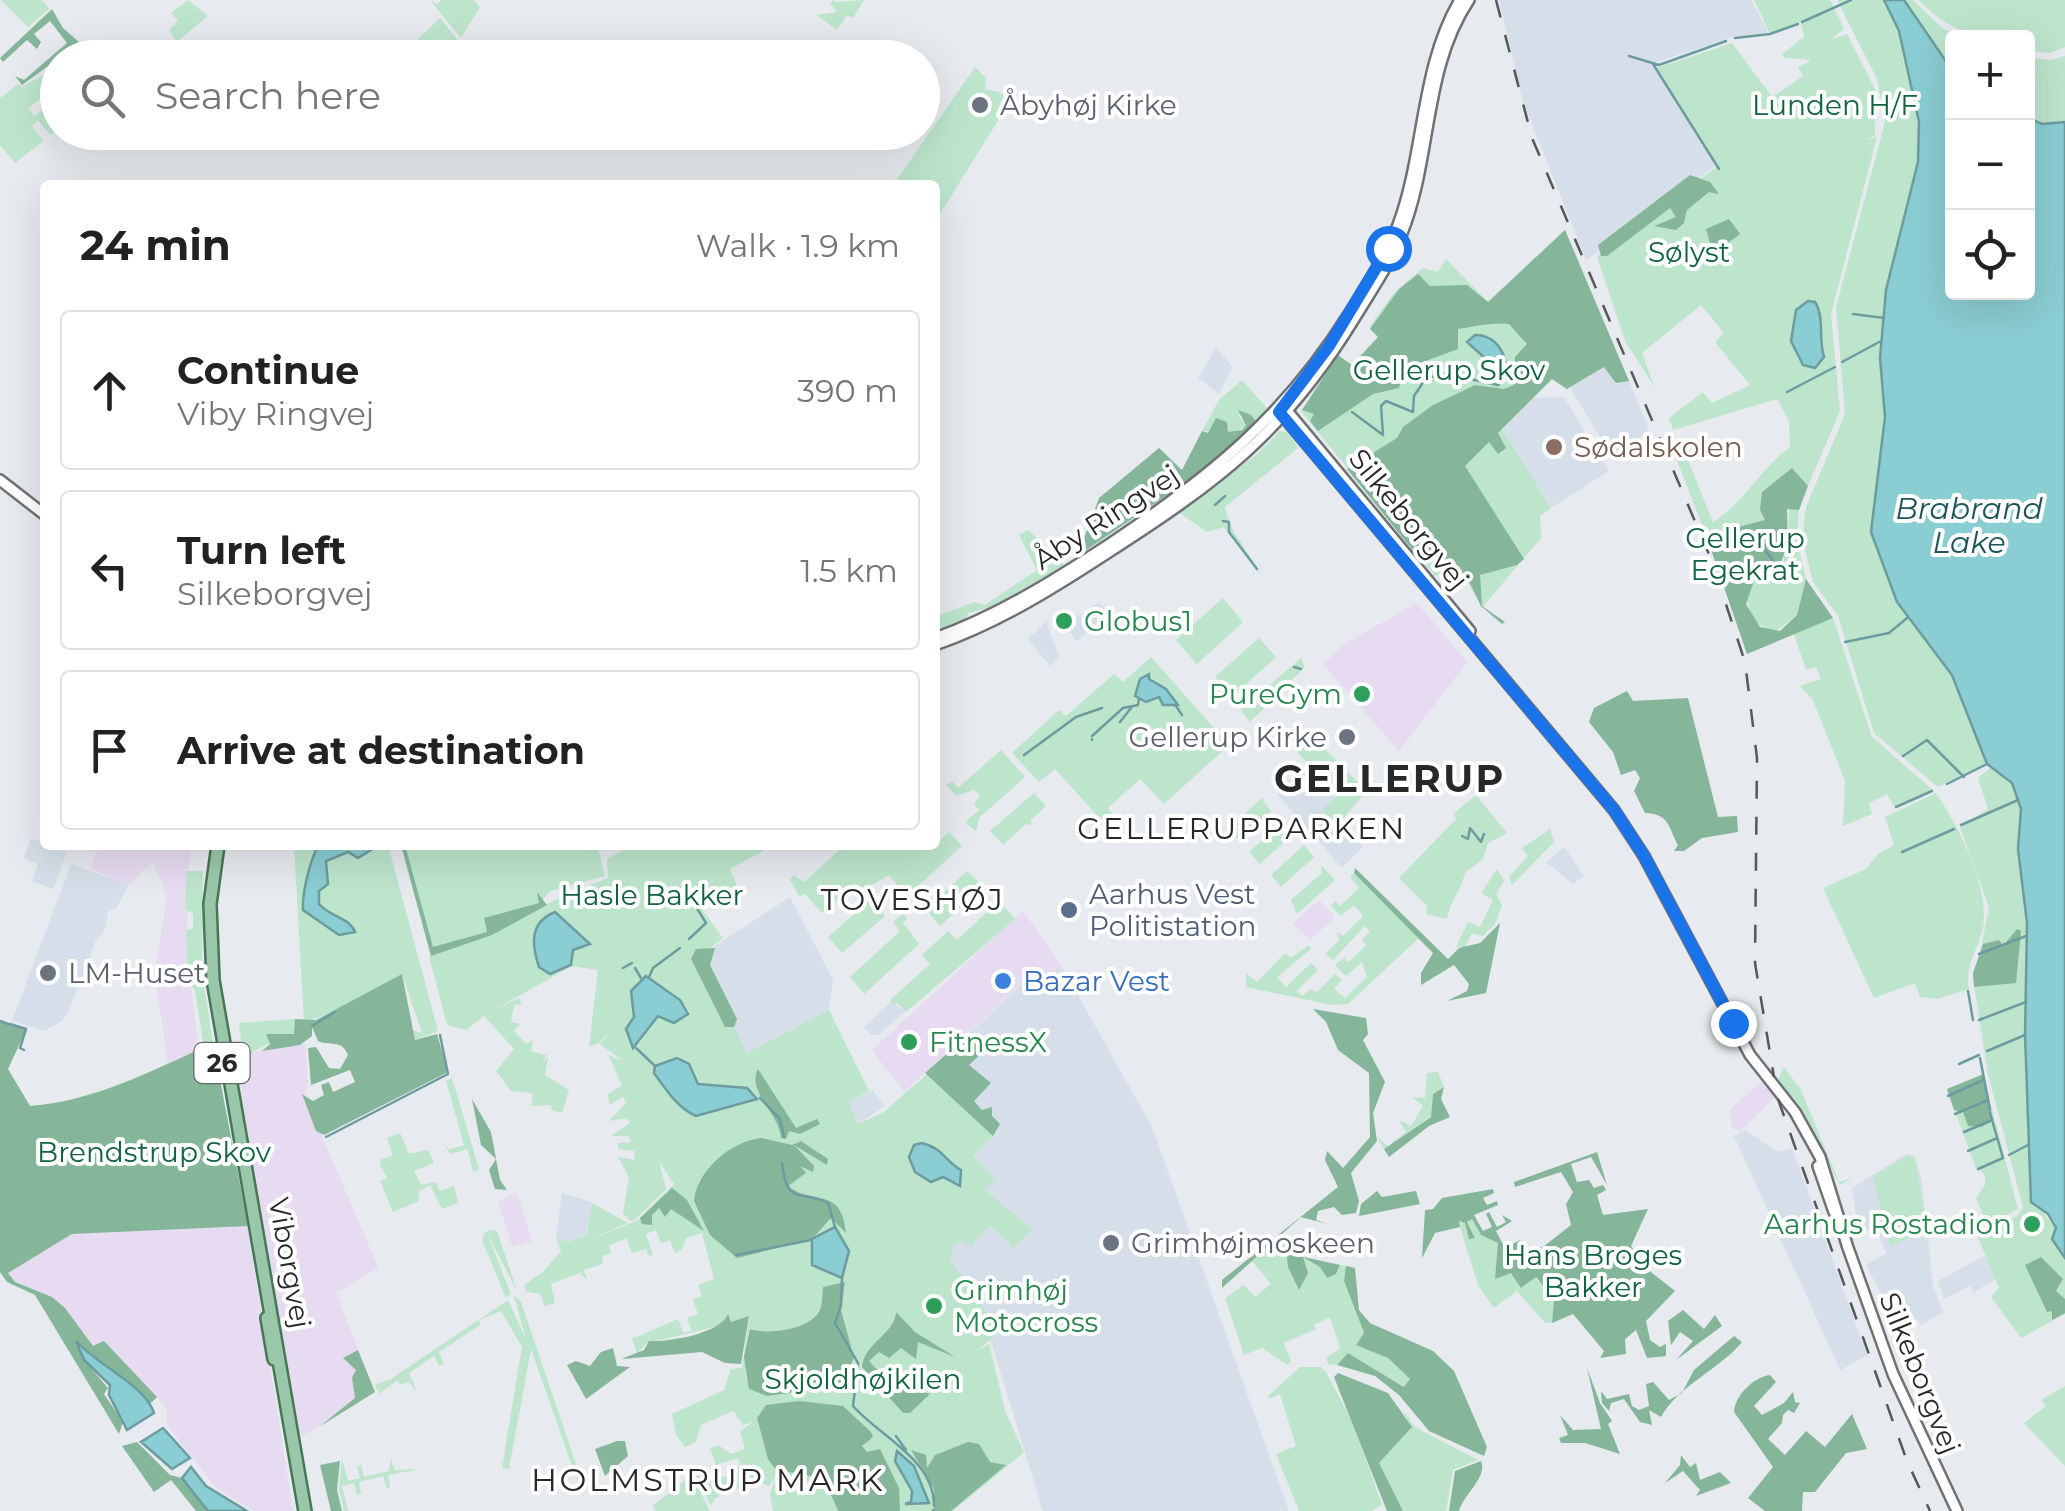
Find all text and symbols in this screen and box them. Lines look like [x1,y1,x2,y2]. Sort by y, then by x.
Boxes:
map controls [1945,30,2035,300]
button: + [1945,30,2035,120]
search box [40,40,940,150]
icon: search [75,68,130,123]
text: Search here [155,72,381,119]
place label: Åbyhøj Kirke [1000,88,1177,122]
park label: Lunden H/F [1752,88,1918,122]
marker: Åbyhøj Kirke [969,94,991,116]
button: − [1945,120,2035,210]
button: locate [1945,210,2035,300]
text: 24 min [80,219,231,271]
text: Walk · 1.9 km [696,226,900,265]
route start [1366,226,1412,272]
park label: Sølyst [1648,235,1730,269]
text: Continue [177,347,359,394]
park label: Gellerup Skov [1353,353,1546,387]
icon: ahead [82,363,137,418]
text: 390 m [797,371,898,410]
text: Viby Ringvej [177,394,374,433]
place label: Sødalskolen [1574,430,1743,464]
marker: Sødalskolen [1543,436,1565,458]
street label: Silkeborgvej [1342,442,1476,596]
street label: Åby Ringvej [1027,457,1185,577]
water label: Brabrand Lake [1895,490,2043,561]
park label: Gellerup Egekrat [1685,521,1805,587]
text: Turn left [177,527,346,574]
icon: left [82,543,137,598]
text: 1.5 km [800,551,898,590]
text: Silkeborgvej [177,574,373,613]
place label: Globus1 [1084,604,1192,638]
marker: Globus1 [1053,610,1075,632]
place label: PureGym [1209,677,1342,711]
marker: PureGym [1351,683,1373,705]
place label: Gellerup Kirke [1129,720,1327,754]
icon: arrive [82,723,137,778]
marker: Gellerup Kirke [1336,726,1358,748]
text: Arrive at destination [177,727,585,774]
district label: GELLERUP [1274,755,1506,802]
district label: GELLERUPPARKEN [1077,810,1407,847]
place label: Aarhus Vest Politistation [1089,877,1256,943]
park label: Hasle Bakker [560,878,744,912]
district label: TOVESHØJ [821,881,1005,918]
marker: Aarhus Vest Politistation [1058,899,1080,921]
place label: LM-Huset [68,956,205,990]
marker: LM-Huset [37,962,59,984]
place label: Bazar Vest [1023,964,1170,998]
marker: Bazar Vest [992,970,1014,992]
route end [1711,1001,1757,1047]
place label: FitnessX [929,1025,1047,1059]
marker: FitnessX [898,1031,920,1053]
road number: 26 [194,1043,250,1083]
park label: Brendstrup Skov [37,1135,272,1169]
street label: Viborgvej [262,1195,318,1331]
place label: Aarhus Rostadion [1764,1207,2012,1241]
marker: Aarhus Rostadion [2021,1213,2043,1235]
place label: Grimhøjmoskeen [1131,1226,1375,1260]
marker: Grimhøjmoskeen [1100,1232,1122,1254]
park label: Hans Broges Bakker [1504,1238,1682,1304]
place label: Grimhøj Motocross [954,1273,1098,1339]
street label: Silkeborgvej [1872,1287,1968,1459]
marker: Grimhøj Motocross [923,1295,945,1317]
park label: Skjoldhøjkilen [765,1362,961,1396]
district label: HOLMSTRUP MARK [531,1460,885,1499]

